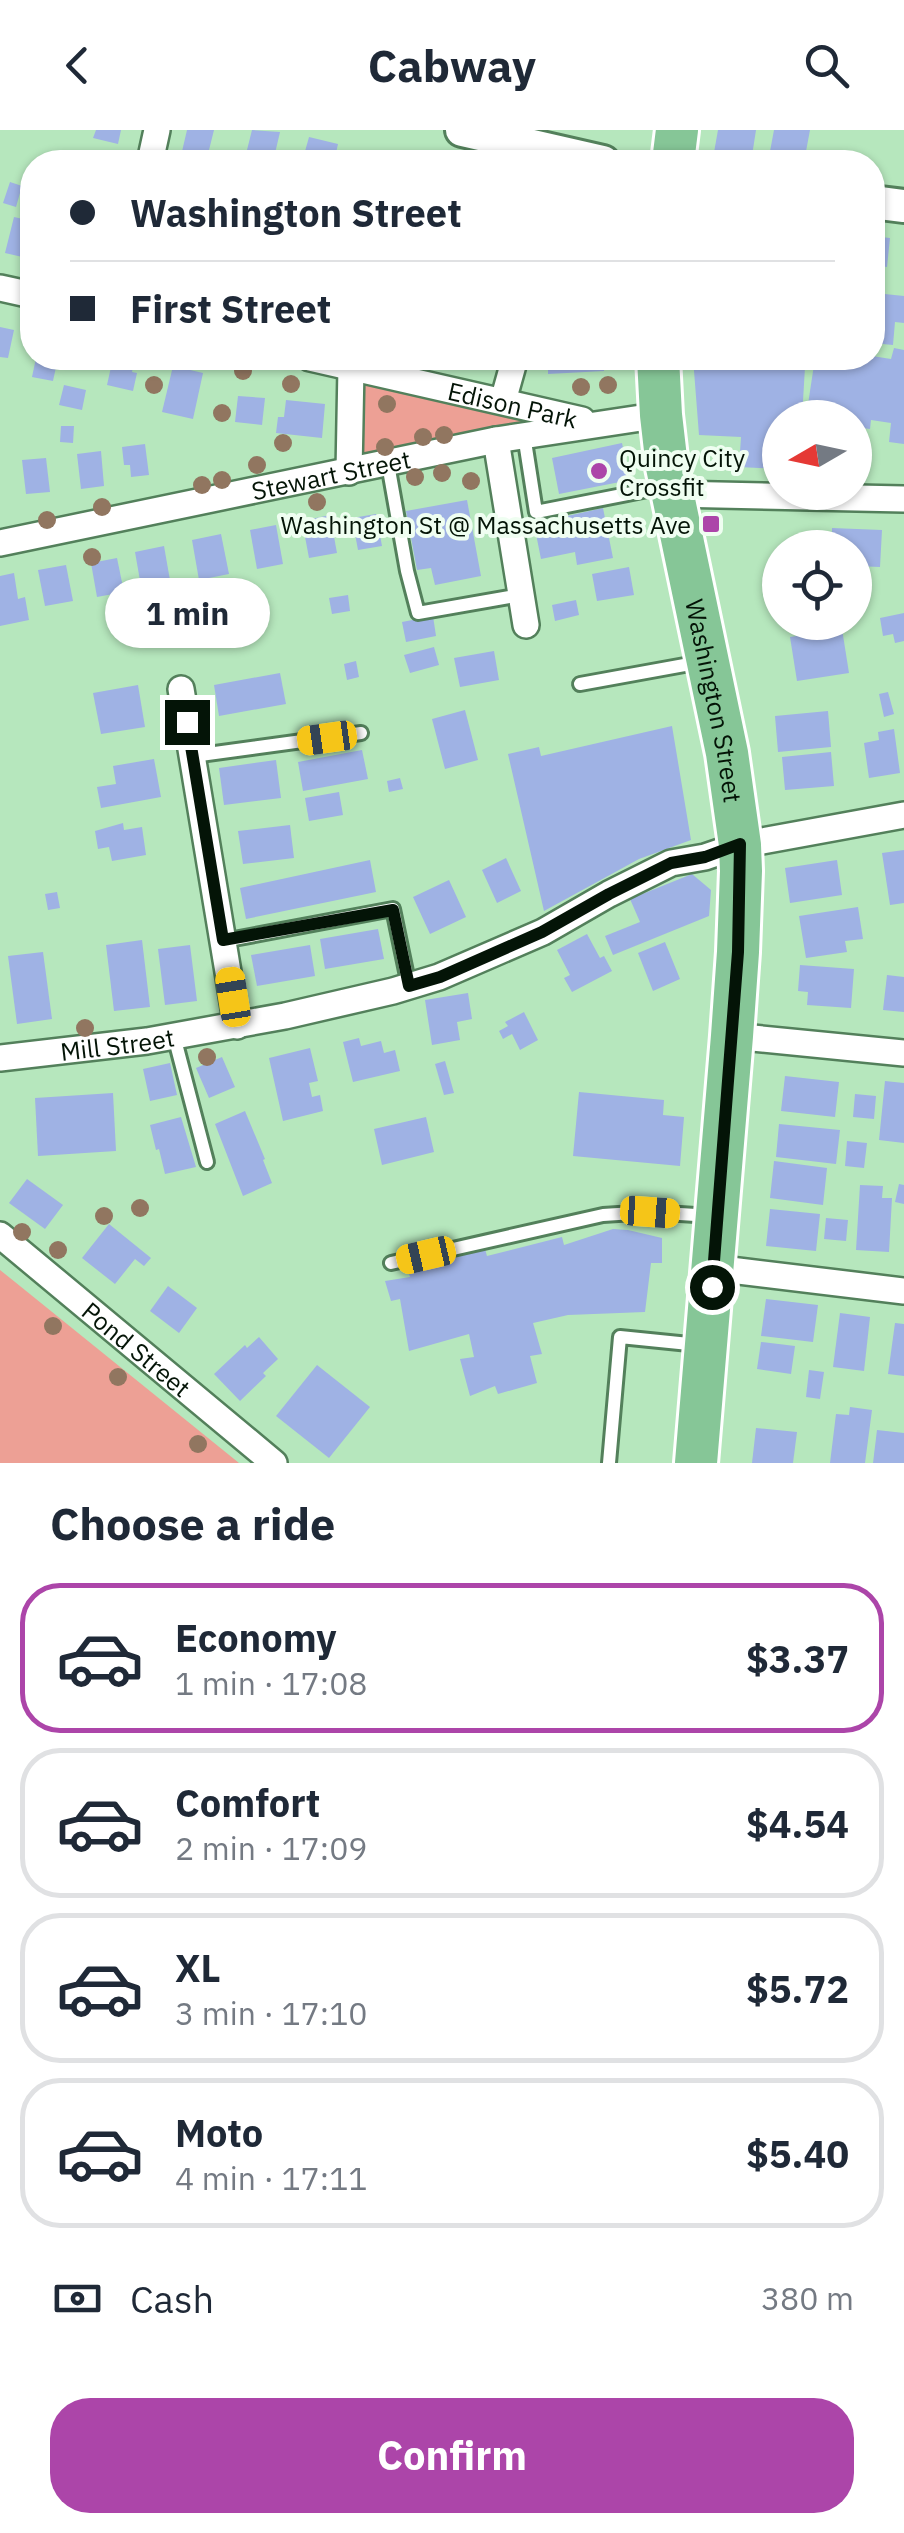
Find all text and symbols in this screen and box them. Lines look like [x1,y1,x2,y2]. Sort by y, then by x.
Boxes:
text: Cabway [368,36,536,94]
icon: back [50,38,105,93]
icon: search [799,38,854,93]
text: Washington Street [130,188,462,237]
text: First Street [130,284,331,333]
street label: Edison Park [445,373,581,435]
north arrow [762,400,872,510]
map controls [762,400,872,640]
place label: Quincy City Crossfit [619,441,746,503]
street label: Stewart Street [248,442,413,507]
marker: Quincy City Crossfit [588,460,610,482]
place label: Washington St @ Massachusetts Ave [281,508,691,541]
marker: Washington St @ Massachusetts Ave [700,513,722,535]
button: locate [762,530,872,640]
callout: 1 min [104,577,270,647]
text: 1 min [146,592,229,634]
street label: Washington Street [679,596,750,805]
route end [165,700,210,745]
car [295,719,359,757]
car [213,965,253,1029]
street label: Mill Street [58,1020,177,1067]
car [619,1195,681,1229]
car [393,1234,459,1276]
route start [690,1265,735,1310]
street label: Pond Street [76,1294,198,1404]
text: Choose a ride [50,1494,335,1552]
icon: car [55,1613,145,1703]
text: Economy [175,1613,337,1662]
text: $3.37 [746,1634,849,1683]
text: 1 min · 17:08 [175,1662,368,1704]
icon: car [55,1778,145,1868]
text: Comfort [175,1778,320,1827]
text: $4.54 [746,1799,849,1848]
text: 2 min · 17:09 [175,1827,368,1869]
icon: car [55,1943,145,2033]
text: XL [175,1943,221,1992]
text: $5.72 [746,1964,849,2013]
text: 3 min · 17:10 [175,1992,368,2034]
icon: car [55,2108,145,2198]
text: Moto [175,2108,263,2157]
text: $5.40 [746,2129,849,2178]
text: 4 min · 17:11 [175,2157,368,2199]
icon: cash [50,2271,105,2326]
text: Cash [130,2274,214,2323]
text: 380 m [761,2277,854,2319]
button: Confirm [50,2398,854,2513]

